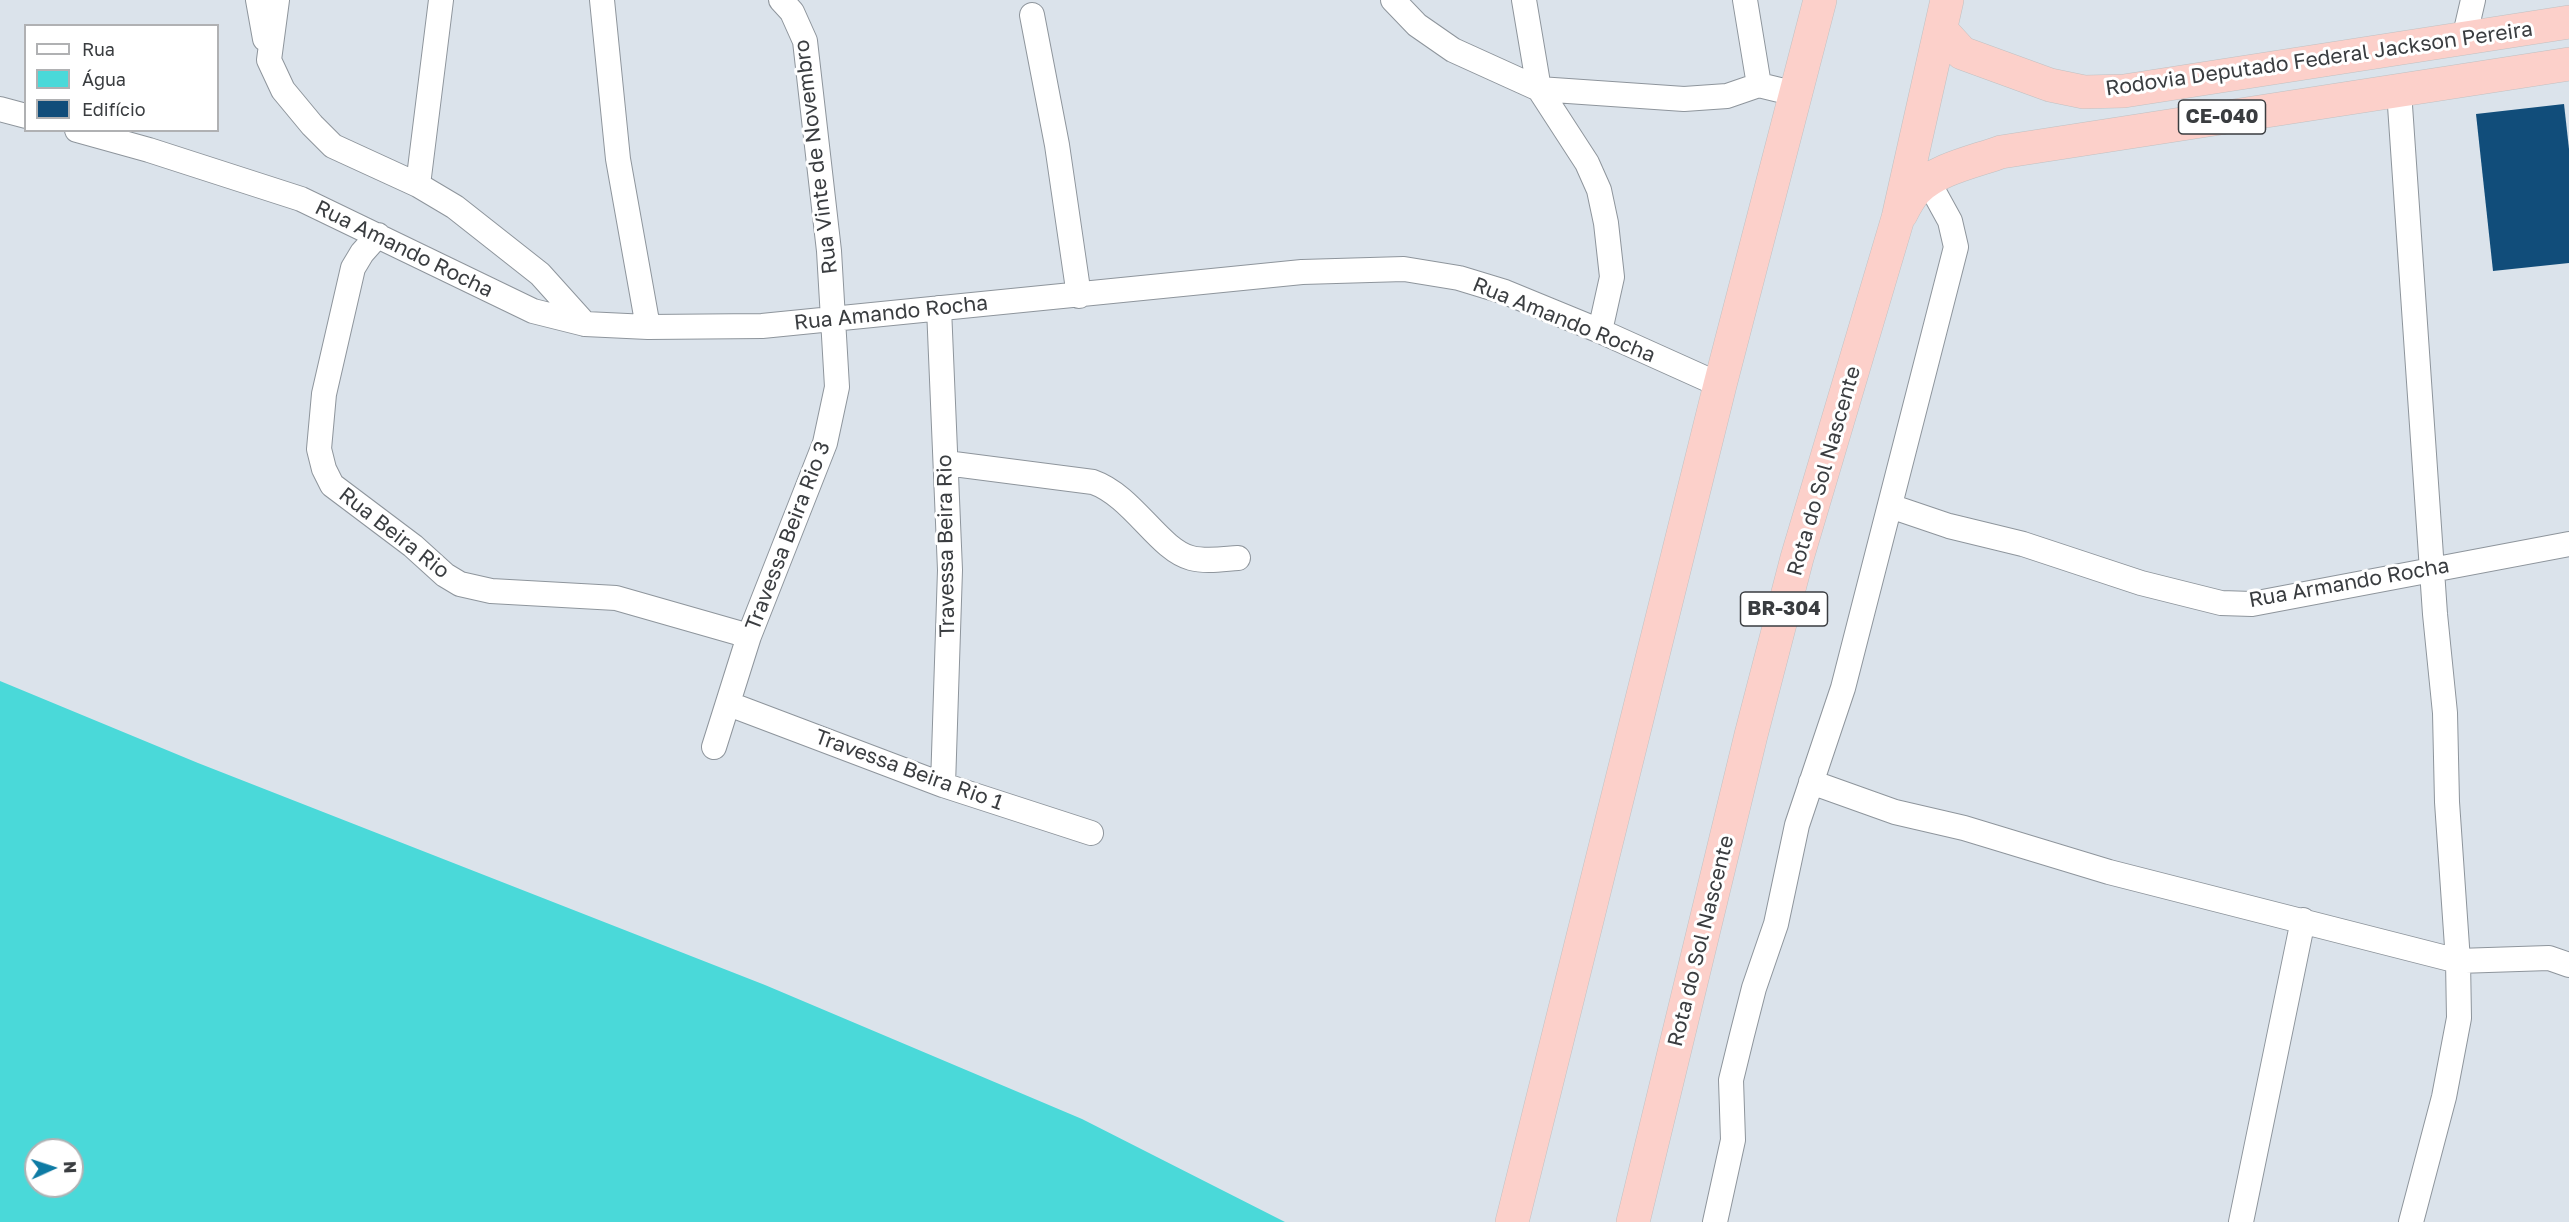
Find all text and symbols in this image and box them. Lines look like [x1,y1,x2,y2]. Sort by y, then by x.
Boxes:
street label: Rodovia Deputado Federal Jackson Pereira [2104,17,2534,101]
legend [24,24,219,132]
text: Rua [82,38,115,60]
street label: Rua Vinte de Novembro [789,38,843,276]
text: Água [82,68,126,90]
text: Edifício [82,98,146,120]
road number: CE-040 [2178,100,2266,134]
street label: Rua Amando Rocha [311,195,497,303]
street label: Rua Amando Rocha [1469,272,1659,368]
street label: Rua Amando Rocha [793,290,989,336]
street label: Rota do Sol Nascente [1782,363,1866,579]
street label: Travessa Beira Rio 3 [740,438,836,634]
street label: Travessa Beira Rio [932,454,960,638]
street label: Rua Beira Rio [334,482,454,584]
street label: Rua Armando Rocha [2247,553,2451,613]
road number: BR-304 [1740,592,1828,626]
street label: Travessa Beira Rio 1 [811,724,1007,816]
street label: Rota do Sol Nascente [1663,833,1739,1049]
north arrow [24,1138,84,1198]
text: N [60,1161,80,1174]

